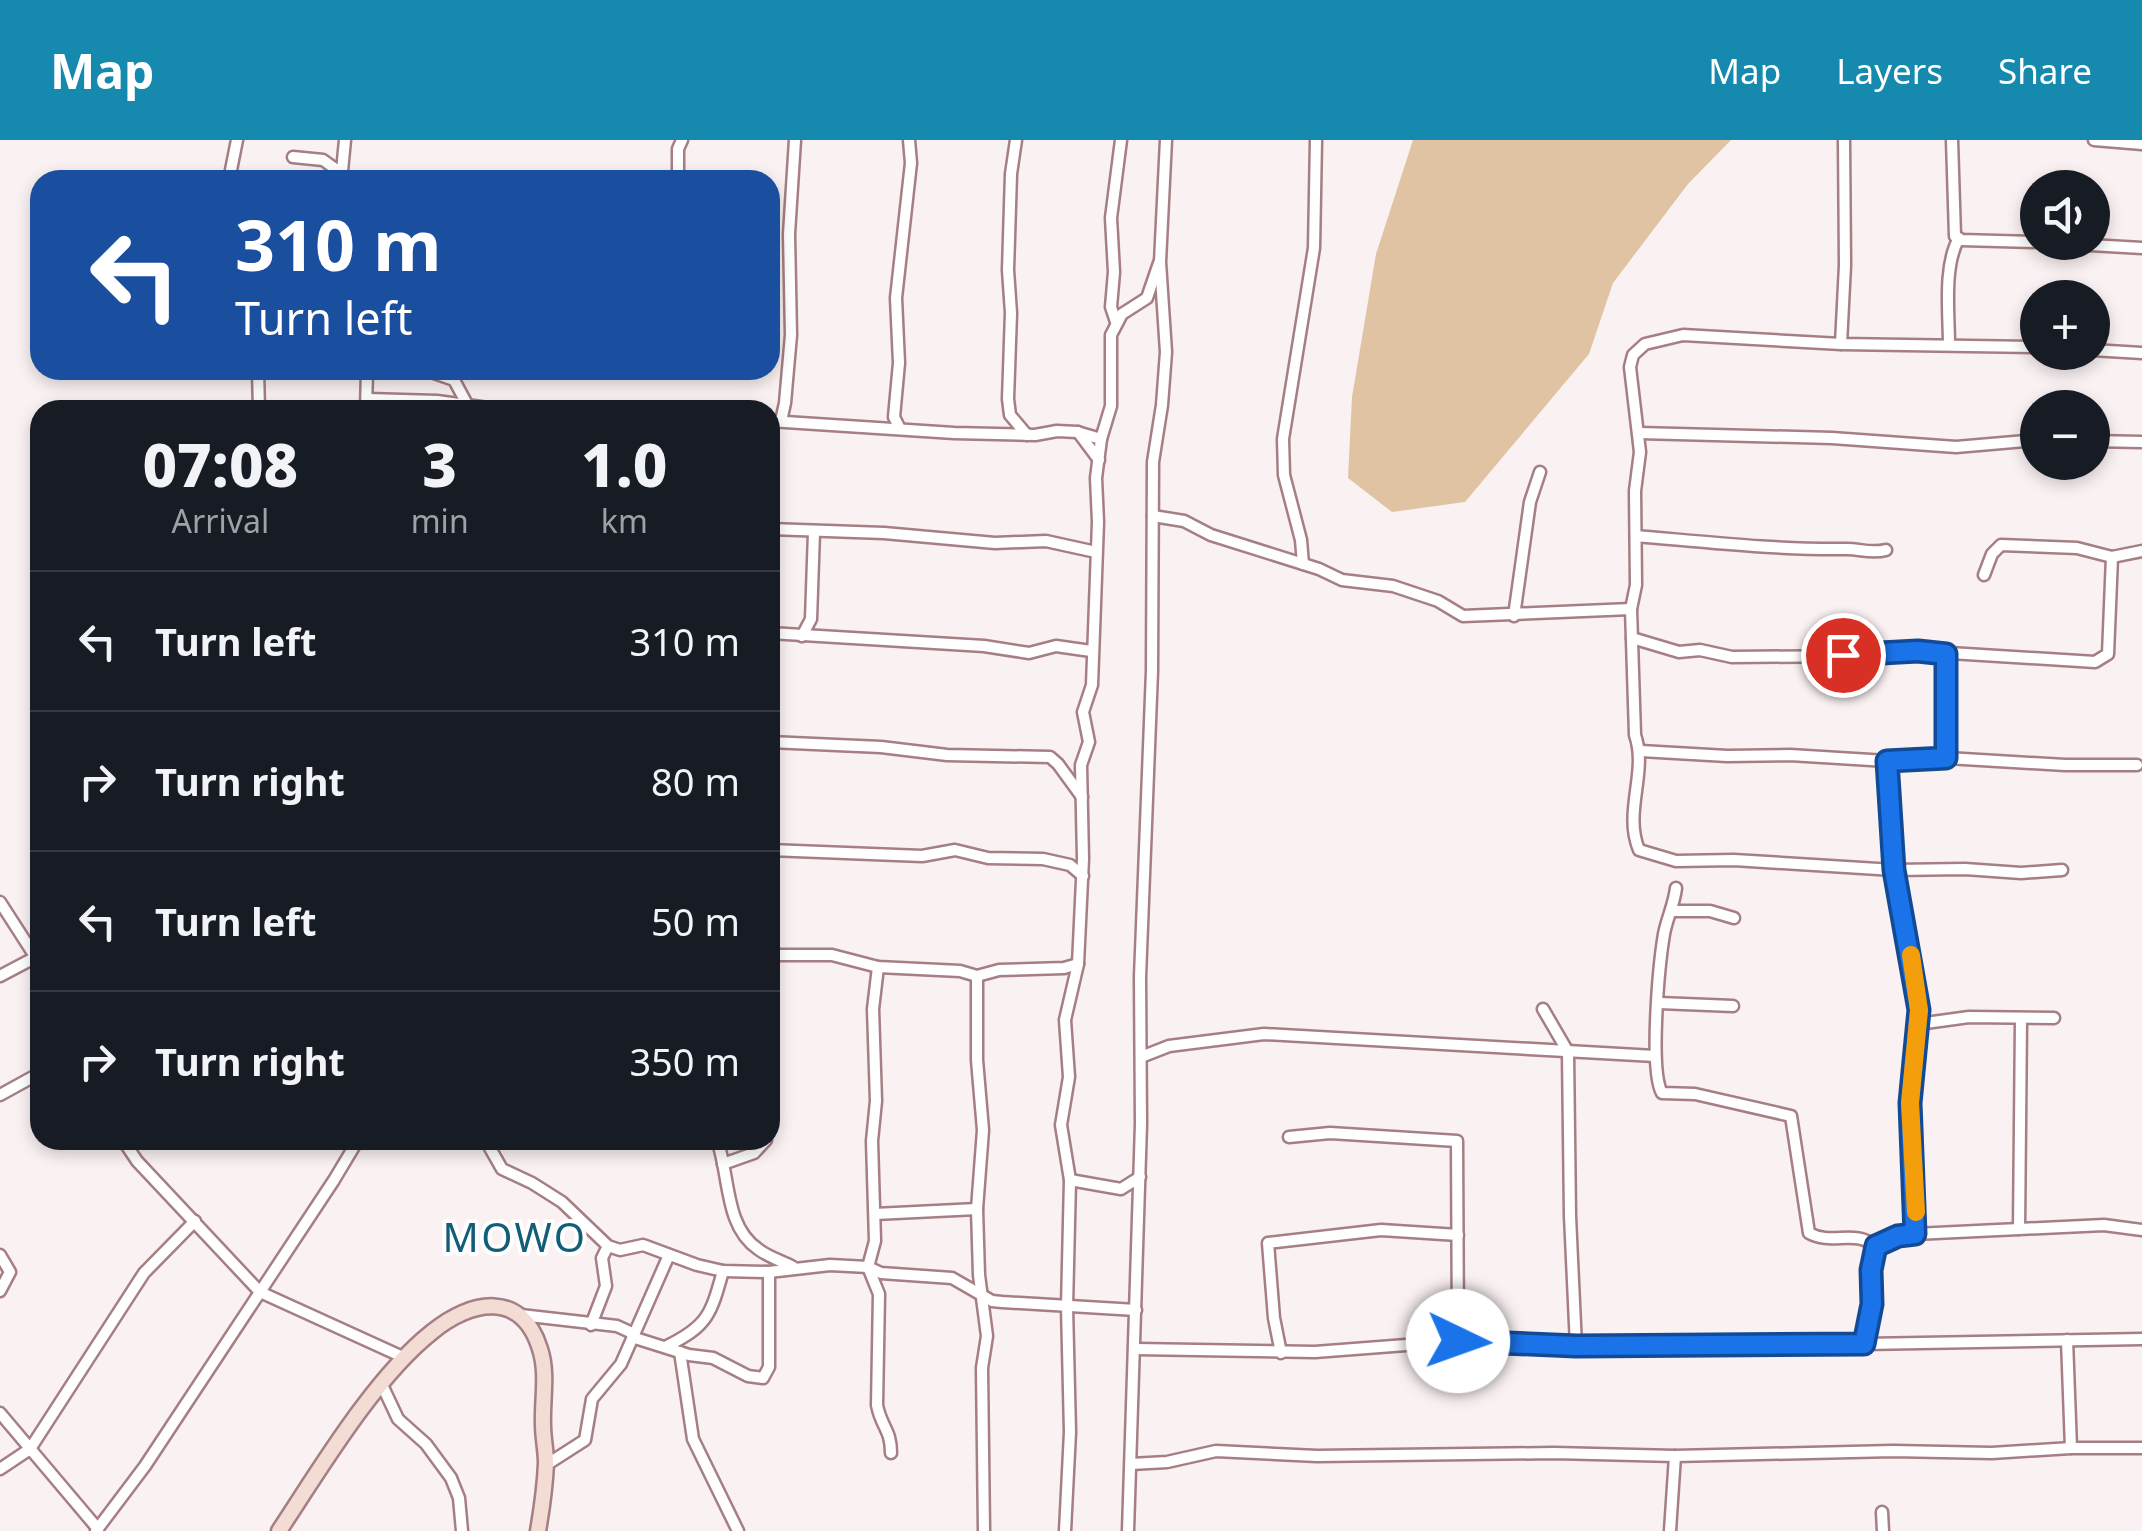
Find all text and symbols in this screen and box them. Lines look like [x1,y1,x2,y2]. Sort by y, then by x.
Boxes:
text: Map [50,38,154,103]
text: Map [1708,47,1781,94]
text: Layers [1836,47,1943,94]
text: Share [1998,47,2092,94]
map controls [2020,170,2110,480]
button: sound [2020,170,2110,260]
text: 310 m [235,196,442,292]
icon: left [70,210,200,340]
button: + [2020,280,2110,370]
text: Turn left [235,287,412,348]
button: − [2020,390,2110,480]
text: 07:08 [142,423,298,505]
text: 3 [422,423,457,505]
text: 1.0 [581,423,668,505]
text: Arrival [172,499,269,542]
text: min [411,499,469,542]
text: km [601,499,648,542]
pin [1801,613,1886,698]
icon: left [70,614,125,669]
text: Turn left [155,615,317,667]
text: 310 m [629,615,740,667]
icon: arrive [1816,628,1871,683]
icon: right [70,754,125,809]
text: Turn right [155,755,345,807]
text: 80 m [651,755,740,807]
icon: left [70,894,125,949]
text: Turn left [155,895,317,947]
text: 50 m [651,895,740,947]
icon: right [70,1034,125,1089]
text: Turn right [155,1035,345,1087]
text: 350 m [629,1035,740,1087]
district label: MOWO [442,1209,588,1264]
position arrow [1406,1289,1510,1393]

